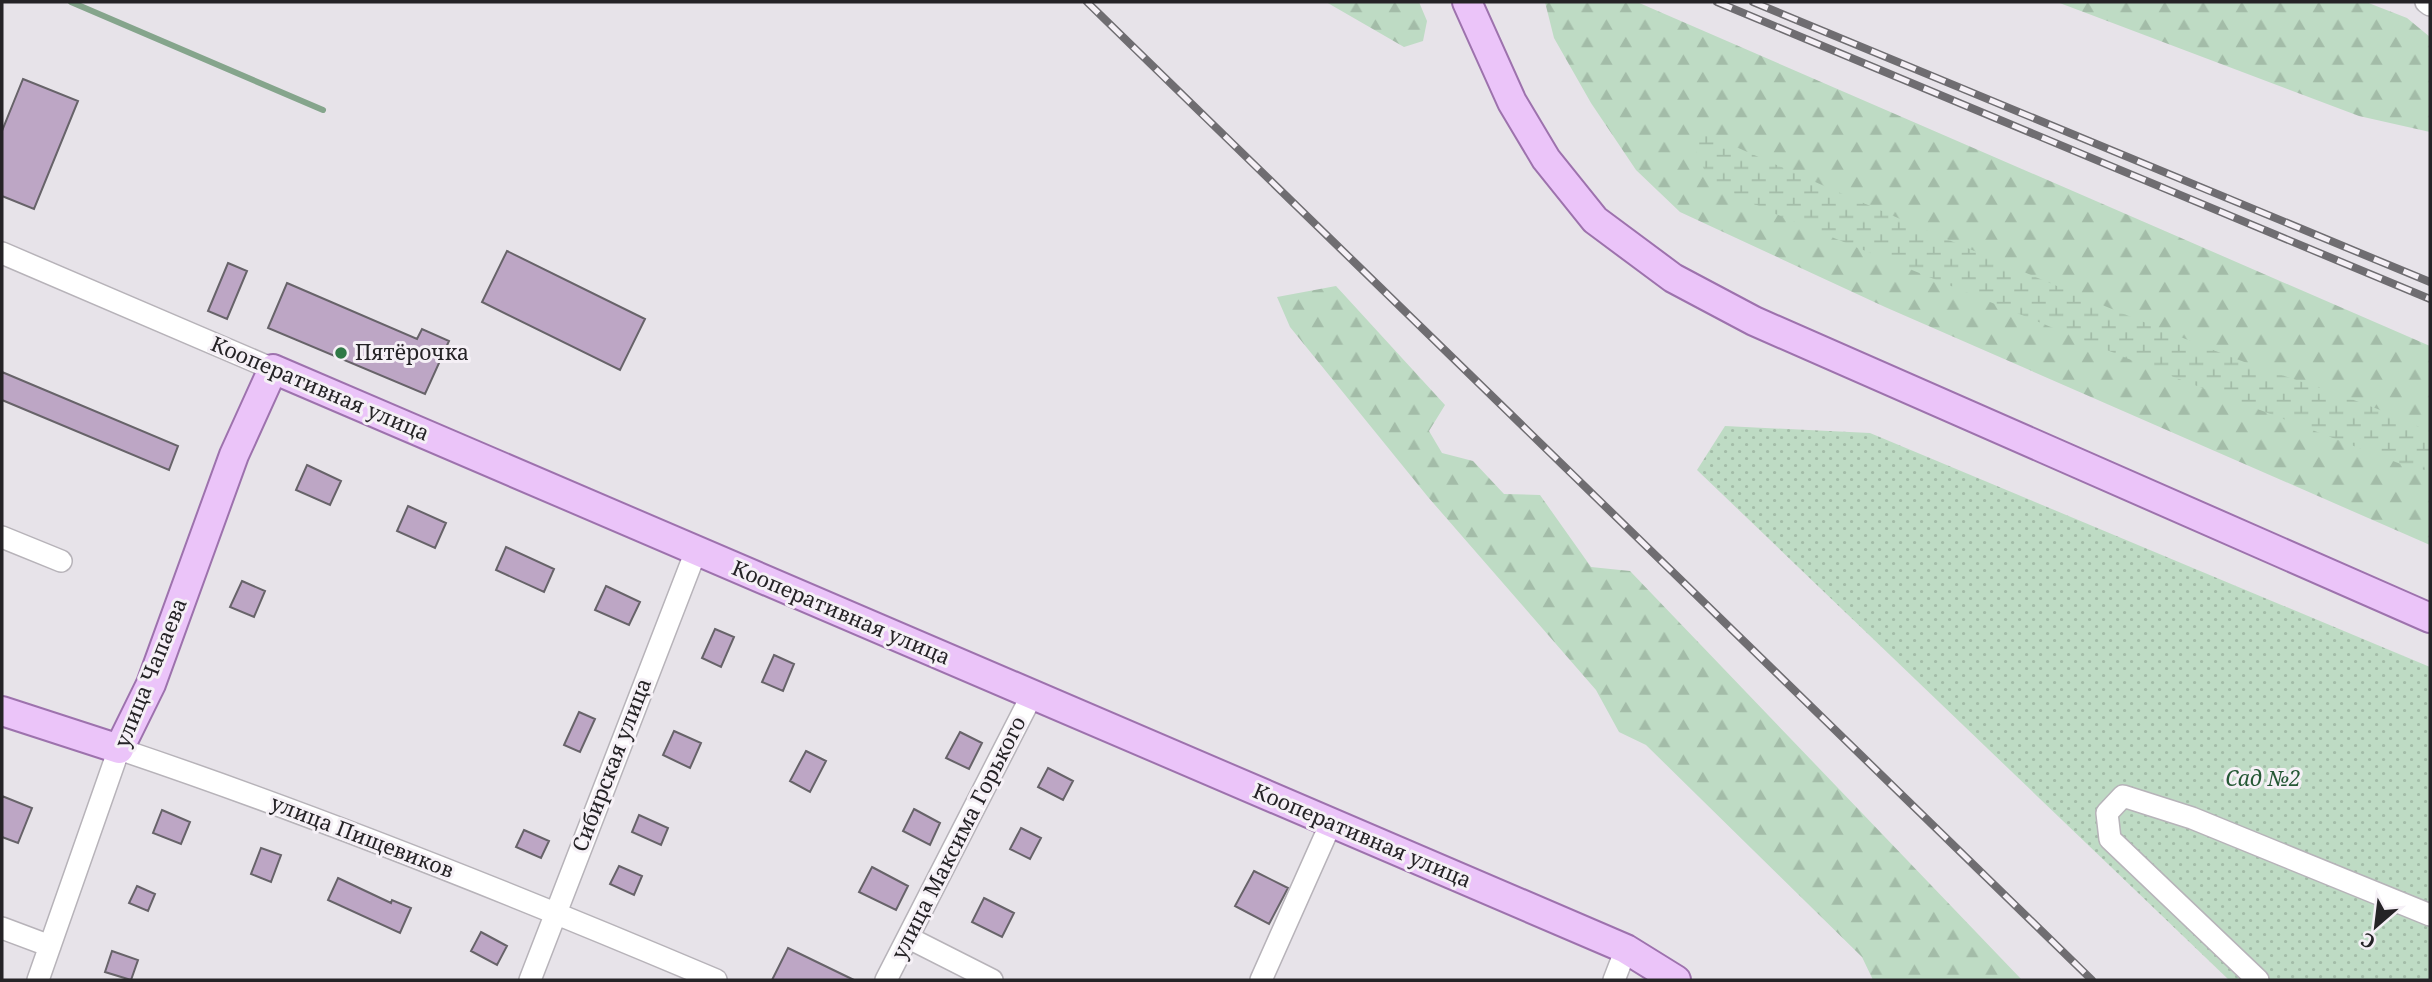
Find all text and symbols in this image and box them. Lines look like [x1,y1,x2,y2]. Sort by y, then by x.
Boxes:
street label: Кооперативная улица [207,329,434,447]
place label: Пятёрочка [355,338,469,366]
marker: Пятёрочка [333,345,349,361]
street label: Кооперативная улица [728,553,955,671]
street label: улица Чапаева [107,594,193,752]
street label: Сибирская улица [565,674,657,855]
street label: улица Максима Горького [884,711,1032,964]
park label: Сад №2 [2225,764,2301,792]
street label: Кооперативная улица [1249,776,1476,894]
street label: улица Пищевиков [267,788,458,884]
north arrow [2341,891,2411,961]
text: С [2356,927,2380,955]

